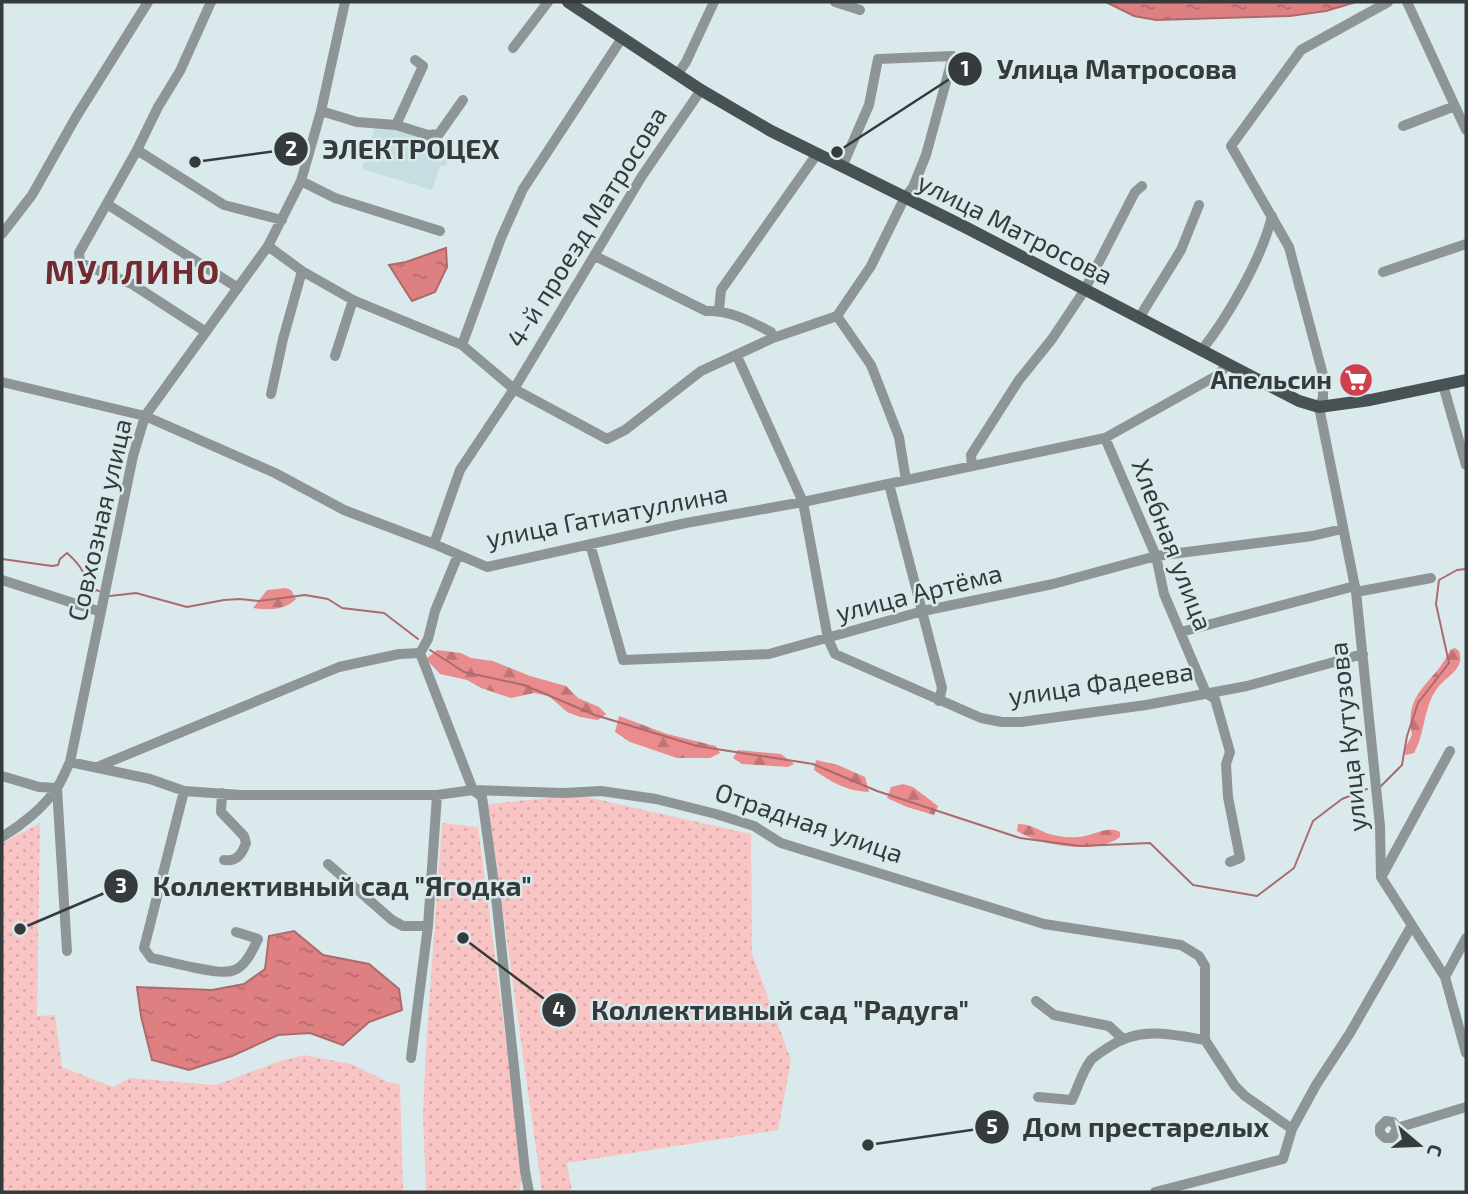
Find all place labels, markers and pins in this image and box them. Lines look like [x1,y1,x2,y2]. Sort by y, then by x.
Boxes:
callout: Улица Матросова [948,45,1251,94]
callout: ЭЛЕКТРОЦЕХ [274,125,514,174]
supermarket icon: Апельсин [1337,361,1375,399]
place label: Апельсин [1211,363,1332,394]
callout: Коллективный сад "Ягодка" [103,862,546,911]
callout: Коллективный сад "Радуга" [541,985,983,1034]
callout: Дом престарелых [974,1102,1284,1151]

